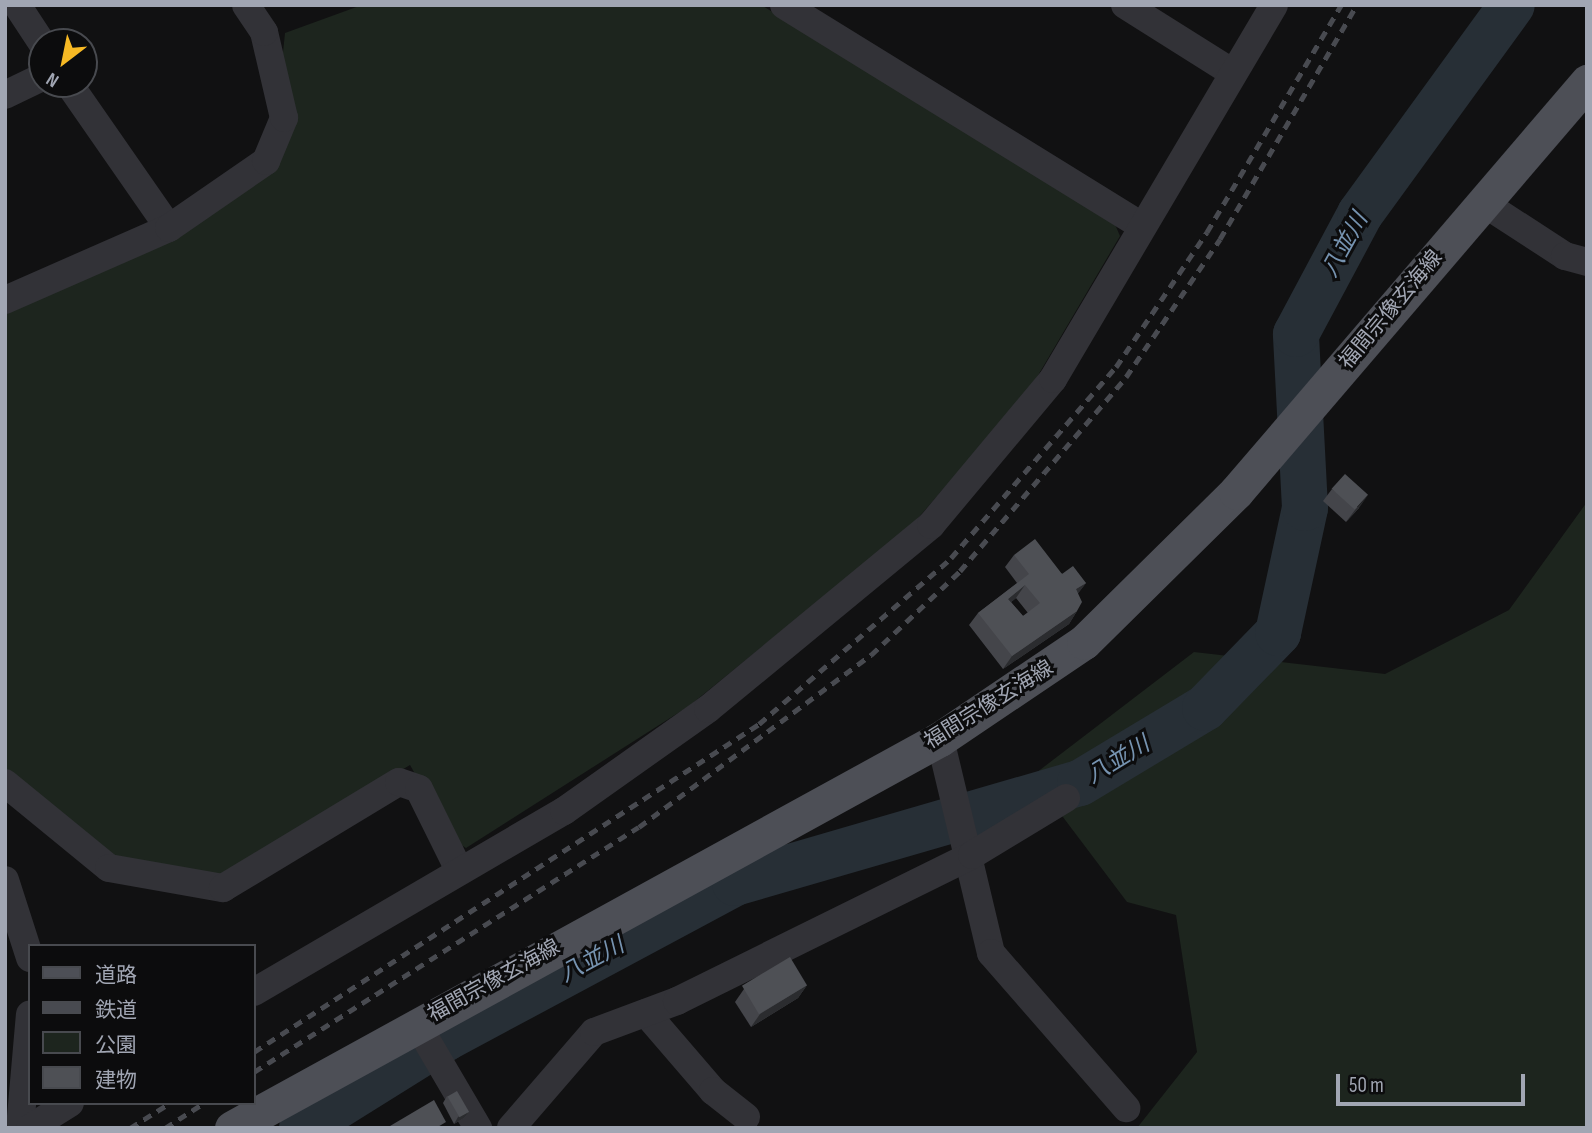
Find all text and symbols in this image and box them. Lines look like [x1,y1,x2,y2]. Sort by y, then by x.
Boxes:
north arrow [28,28,98,98]
text: N [42,67,63,92]
water label: 八並川 [1316,208,1374,282]
street label: 福間宗像玄海線 [1334,246,1448,374]
street label: 福間宗像玄海線 [920,655,1058,755]
water label: 八並川 [1081,730,1155,790]
water label: 八並川 [555,932,629,988]
street label: 福間宗像玄海線 [424,934,564,1028]
legend [28,944,256,1105]
text: 道路 [95,963,137,988]
text: 鉄道 [95,998,137,1023]
text: 公園 [95,1033,137,1058]
scale bar [1340,1060,1529,1104]
text: 建物 [95,1068,137,1093]
text: 50 m [1349,1073,1384,1098]

